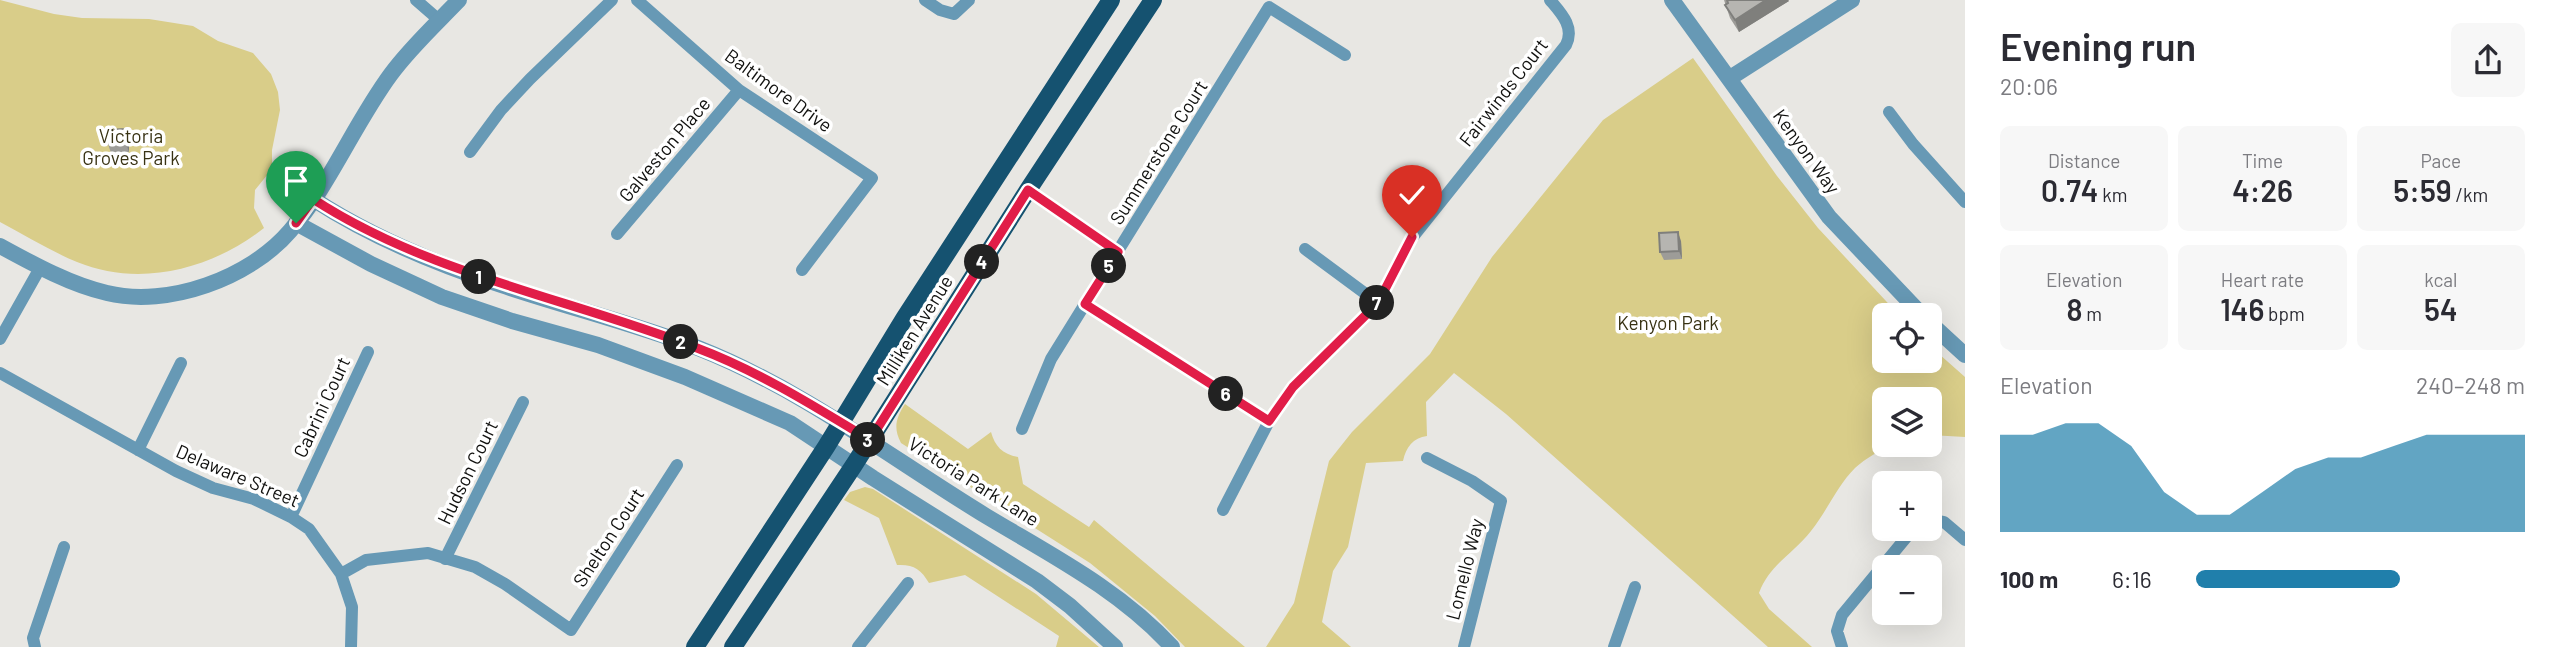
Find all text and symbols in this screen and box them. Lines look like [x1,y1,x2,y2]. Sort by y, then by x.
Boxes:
text: Evening run [2000,23,2196,69]
button: share [2451,23,2525,97]
street label: Fairwinds Court [1454,34,1552,150]
street label: Baltimore Drive [721,43,837,137]
text: 20:06 [2000,72,2058,100]
street label: Summerstone Court [1104,76,1212,228]
street label: Galveston Place [614,92,714,206]
street label: Kenyon Way [1769,104,1845,198]
park label: Victoria Groves Park [82,124,180,169]
text: Distance [2048,149,2120,172]
text: Time [2242,149,2283,172]
text: Pace [2420,149,2461,172]
pin [266,151,326,223]
icon: arrive [277,162,315,200]
pin [1382,165,1442,237]
text: 0.74 [2041,172,2098,208]
text: 4:26 [2232,172,2293,208]
text: 5:59 [2393,172,2452,208]
icon: check [1393,176,1431,214]
text: km [2098,183,2127,206]
text: /km [2452,183,2488,206]
pin: 4 [964,244,1000,280]
pin: 5 [1092,248,1126,284]
text: 4 [976,250,987,273]
text: 5 [1103,254,1114,277]
pin: 1 [462,260,496,294]
text: 1 [475,265,482,288]
text: Elevation [2046,268,2122,291]
text: Heart rate [2221,268,2304,291]
text: kcal [2424,268,2457,291]
street label: Milliken Avenue [871,271,957,389]
pin: 7 [1360,286,1394,320]
text: 7 [1372,291,1381,314]
text: 8 [2066,291,2082,327]
text: 146 [2220,291,2264,327]
text: 54 [2424,291,2458,327]
text: m [2082,302,2102,325]
text: bpm [2264,302,2305,325]
map controls [1872,303,1942,625]
button: locate [1872,303,1942,373]
park label: Kenyon Park [1617,311,1719,334]
pin: 2 [664,324,698,360]
text: 2 [675,330,686,353]
street label: Cabrini Court [288,353,354,461]
text: Elevation [2000,371,2093,399]
text: 240–248 m [2416,371,2525,399]
pin: 6 [1208,376,1244,412]
text: 6 [1220,382,1231,405]
button: layers [1872,387,1942,457]
street label: Hudson Court [432,416,502,528]
pin: 3 [850,422,886,458]
text: 3 [862,428,873,451]
street label: Victoria Park Lane [904,431,1044,531]
street label: Delaware Street [173,439,303,511]
button: + [1872,471,1942,541]
street label: Shelton Court [568,483,648,591]
street label: Lomello Way [1440,516,1488,622]
button: − [1872,555,1942,625]
text: 100 m [2000,565,2058,593]
text: 6:16 [2112,565,2152,593]

